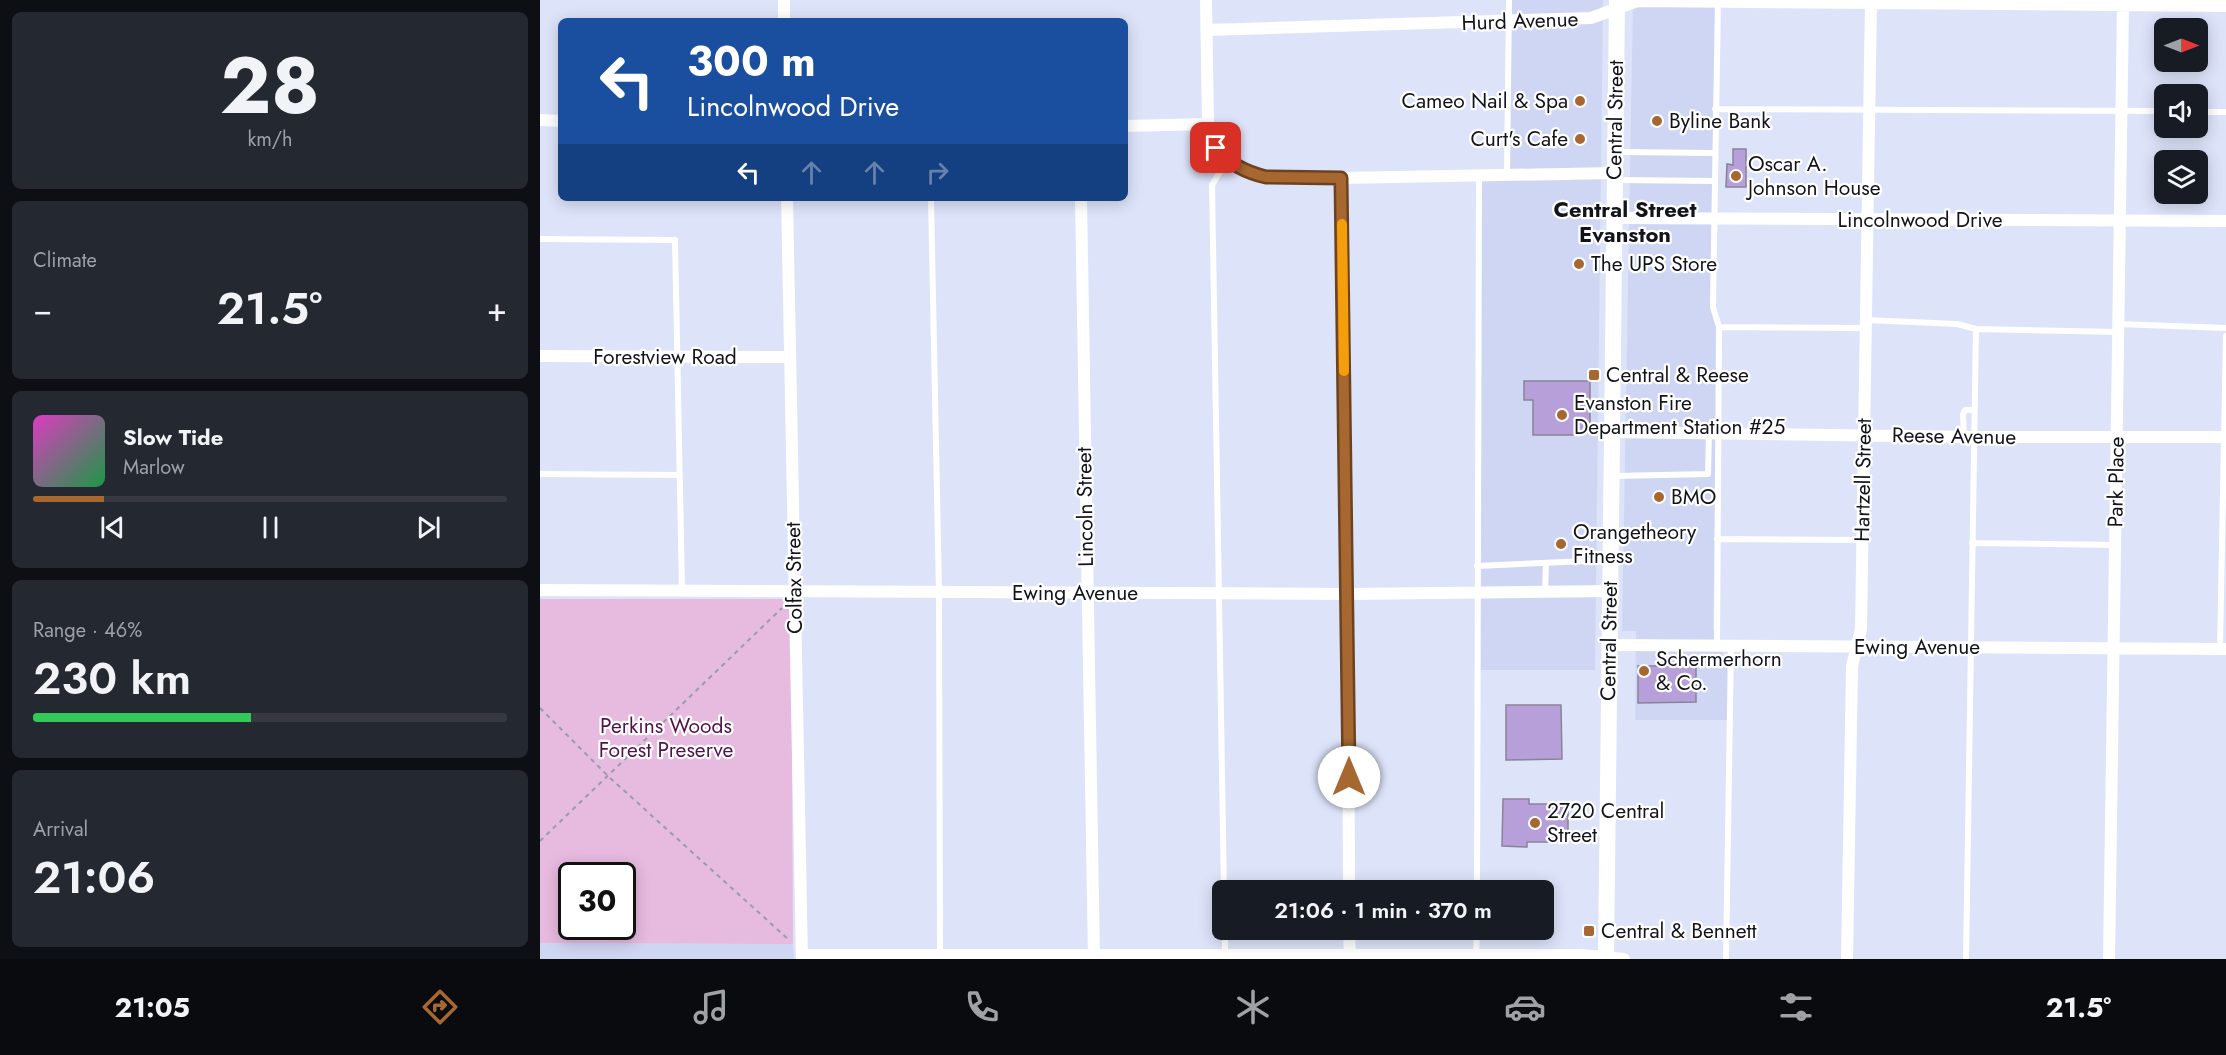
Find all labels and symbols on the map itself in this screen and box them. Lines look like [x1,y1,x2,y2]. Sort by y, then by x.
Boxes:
street label: Hurd Avenue [1461,4,1579,38]
north arrow [2154,18,2208,72]
street label: Central Street [1599,60,1631,180]
place label: Cameo Nail & Spa [1402,86,1568,116]
marker: Cameo Nail & Spa [1573,94,1587,108]
place label: Byline Bank [1669,106,1771,136]
marker: Byline Bank [1650,114,1664,128]
pin [1190,122,1241,173]
place label: Curt's Cafe [1470,124,1568,154]
marker: Curt's Cafe [1573,132,1587,146]
place label: Oscar A. Johnson House [1745,149,1881,203]
marker: Oscar A. Johnson House [1729,169,1743,183]
district label: Central Street Evanston [1554,193,1696,250]
street label: Lincolnwood Drive [1837,205,2003,235]
place label: The UPS Store [1591,249,1717,279]
marker: The UPS Store [1572,257,1586,271]
street label: Forestview Road [593,342,737,372]
place label: Central & Reese [1606,360,1749,390]
marker: Central & Reese [1587,368,1601,382]
place label: Evanston Fire Department Station #25 [1574,388,1785,442]
marker: Evanston Fire Department Station #25 [1555,408,1569,422]
street label: Hartzell Street [1847,418,1879,542]
street label: Reese Avenue [1892,420,2017,452]
street label: Park Place [2100,436,2132,528]
street label: Lincoln Street [1069,447,1101,567]
place label: BMO [1671,482,1716,512]
marker: BMO [1652,490,1666,504]
place label: Orangetheory Fitness [1573,517,1697,571]
street label: Colfax Street [778,522,810,634]
marker: Orangetheory Fitness [1554,537,1568,551]
street label: Ewing Avenue [1012,578,1138,608]
street label: Central Street [1593,581,1625,701]
street label: Ewing Avenue [1854,632,1980,662]
place label: Schermerhorn & Co. [1656,644,1782,698]
marker: Schermerhorn & Co. [1637,664,1651,678]
park label: Perkins Woods Forest Preserve [599,711,733,765]
position arrow [1317,745,1381,809]
place label: 2720 Central Street [1547,796,1664,850]
marker: 2720 Central Street [1528,816,1542,830]
speed limit sign: 30 [558,862,636,940]
place label: Central & Bennett [1601,916,1757,946]
marker: Central & Bennett [1582,924,1596,938]

